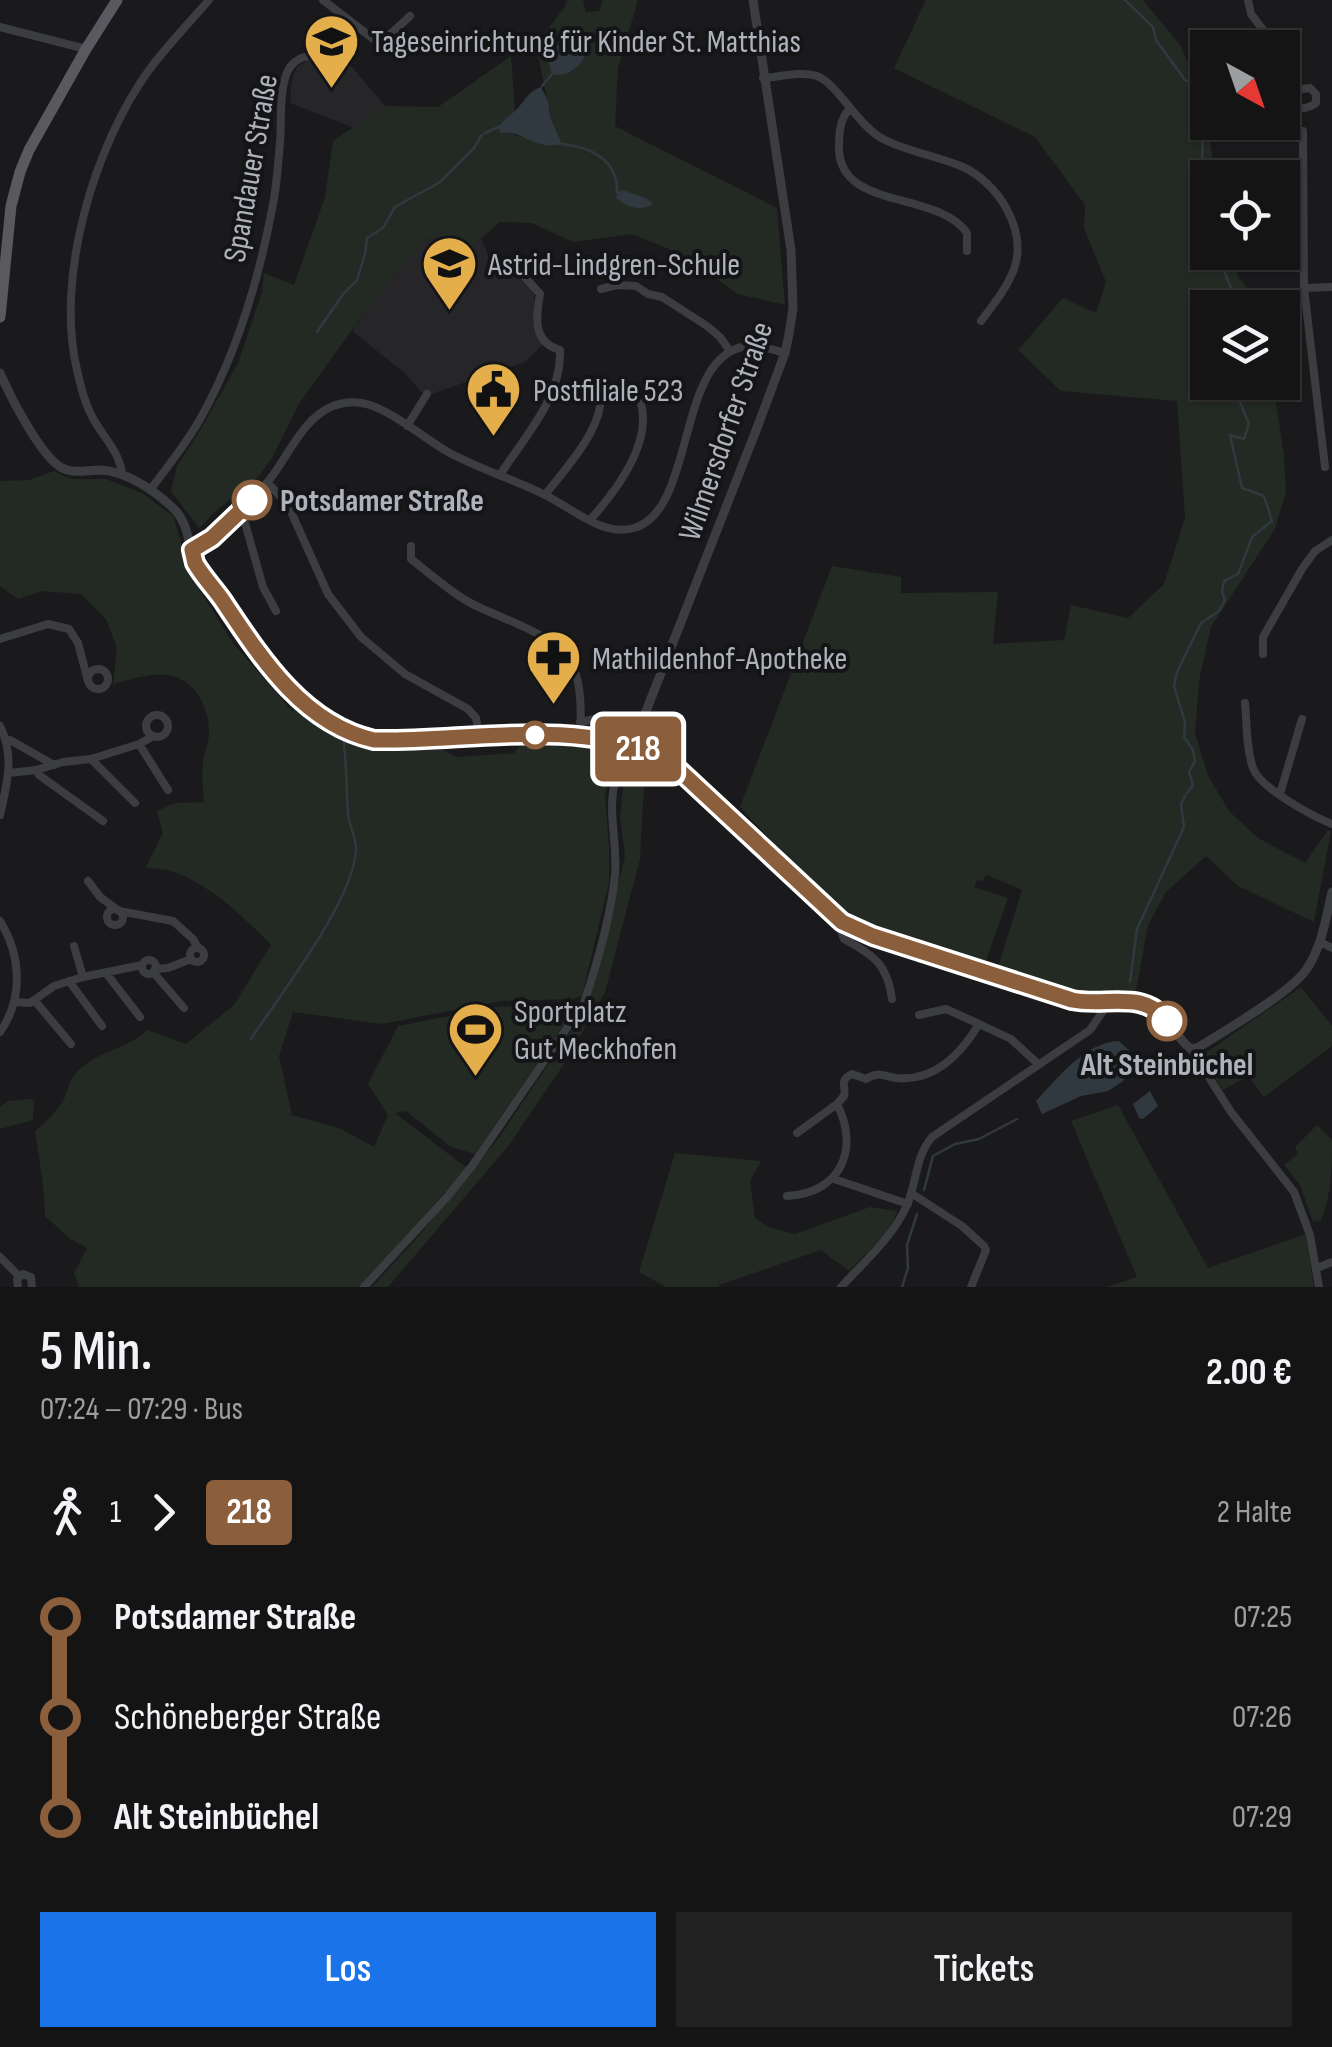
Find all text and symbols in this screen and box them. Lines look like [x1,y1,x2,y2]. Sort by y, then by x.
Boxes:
school or university icon: Tageseinrichtung für Kinder St. Matthias [302,11,362,90]
place label: Tageseinrichtung für Kinder St. Matthias [371,23,801,62]
north arrow [1190,30,1300,140]
map controls [1190,30,1300,400]
street label: Spandauer Straße [216,71,287,265]
button: locate [1190,160,1300,270]
school or university icon: Astrid-Lindgren-Schule [419,234,479,313]
place label: Astrid-Lindgren-Schule [487,246,740,285]
button: layers [1190,290,1300,400]
street label: Wilmersdorfer Straße [671,317,782,546]
public building icon: Postfiliale 523 [464,360,524,439]
place label: Postfiliale 523 [533,372,683,411]
marker: Potsdamer Straße [233,481,271,519]
place label: Potsdamer Straße [280,482,484,521]
pharmacy icon: Mathildenhof-Apotheke [523,628,583,707]
place label: Mathildenhof-Apotheke [592,640,847,679]
line badge: 218 [580,716,696,782]
unlabelled marker [522,722,548,748]
text: 218 [615,728,661,771]
place label: Sportplatz Gut Meckhofen [514,993,677,1069]
sports icon: Sportplatz Gut Meckhofen [445,999,505,1078]
marker: Alt Steinbüchel [1148,1002,1186,1040]
place label: Alt Steinbüchel [1080,1046,1253,1085]
text: 5 Min. [40,1319,152,1386]
text: 2.00 € [1206,1350,1292,1395]
text: 07:24 – 07:29 · Bus [40,1390,243,1429]
icon: walk [40,1485,95,1540]
icon: forward [136,1485,191,1540]
text: 218 [226,1491,272,1534]
text: 1 [110,1493,121,1532]
text: 2 Halte [1217,1493,1292,1532]
text: Potsdamer Straße [114,1595,356,1640]
text: 07:25 [1233,1598,1292,1637]
text: Schöneberger Straße [114,1695,381,1740]
text: 07:26 [1232,1698,1292,1737]
text: Alt Steinbüchel [114,1795,319,1840]
text: 07:29 [1232,1798,1292,1837]
button: Los [40,1912,656,2027]
button: Tickets [676,1912,1292,2027]

